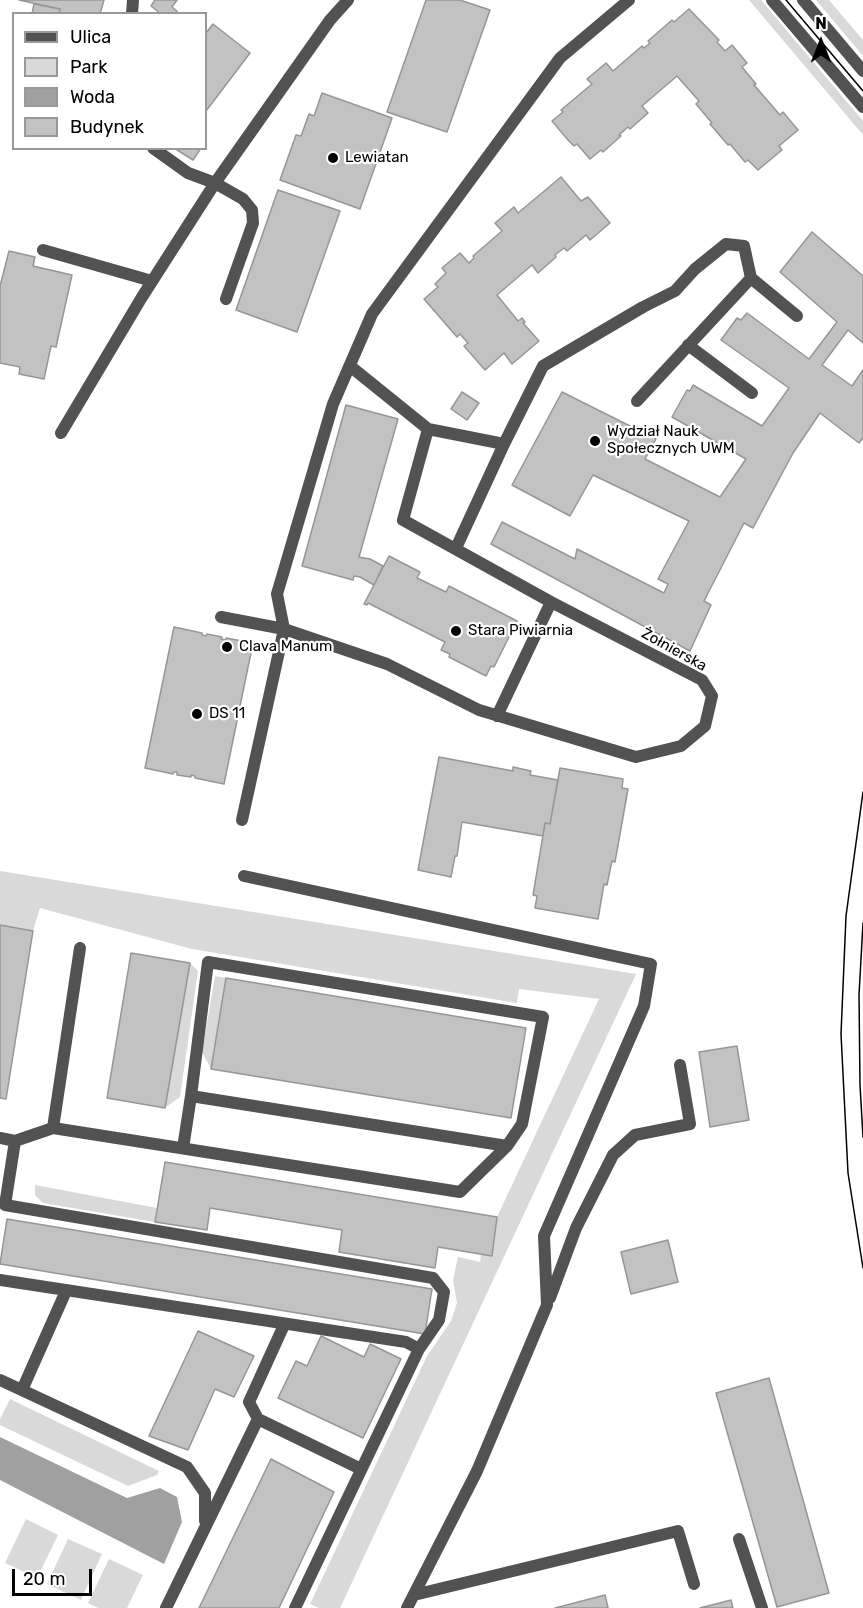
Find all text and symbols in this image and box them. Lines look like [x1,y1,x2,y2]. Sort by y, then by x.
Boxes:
legend [12,12,207,150]
north arrow [791,12,851,72]
text: N [815,14,827,33]
text: Ulica [70,26,111,48]
text: Park [70,56,107,78]
text: Woda [70,86,115,108]
text: Budynek [70,116,144,138]
place label: Lewiatan [345,149,409,167]
marker: Lewiatan [326,151,340,165]
place label: Wydział Nauk Społecznych UWM [607,423,735,458]
marker: Wydział Nauk Społecznych UWM [588,434,602,448]
place label: Stara Piwiarnia [468,622,573,640]
marker: Stara Piwiarnia [449,624,463,638]
street label: Żołnierska [638,625,710,675]
place label: Clava Manum [239,638,332,656]
marker: Clava Manum [220,640,234,654]
place label: DS 11 [209,705,245,723]
marker: DS 11 [190,707,204,721]
scale bar [15,1557,94,1595]
text: 20 m [23,1568,65,1590]

